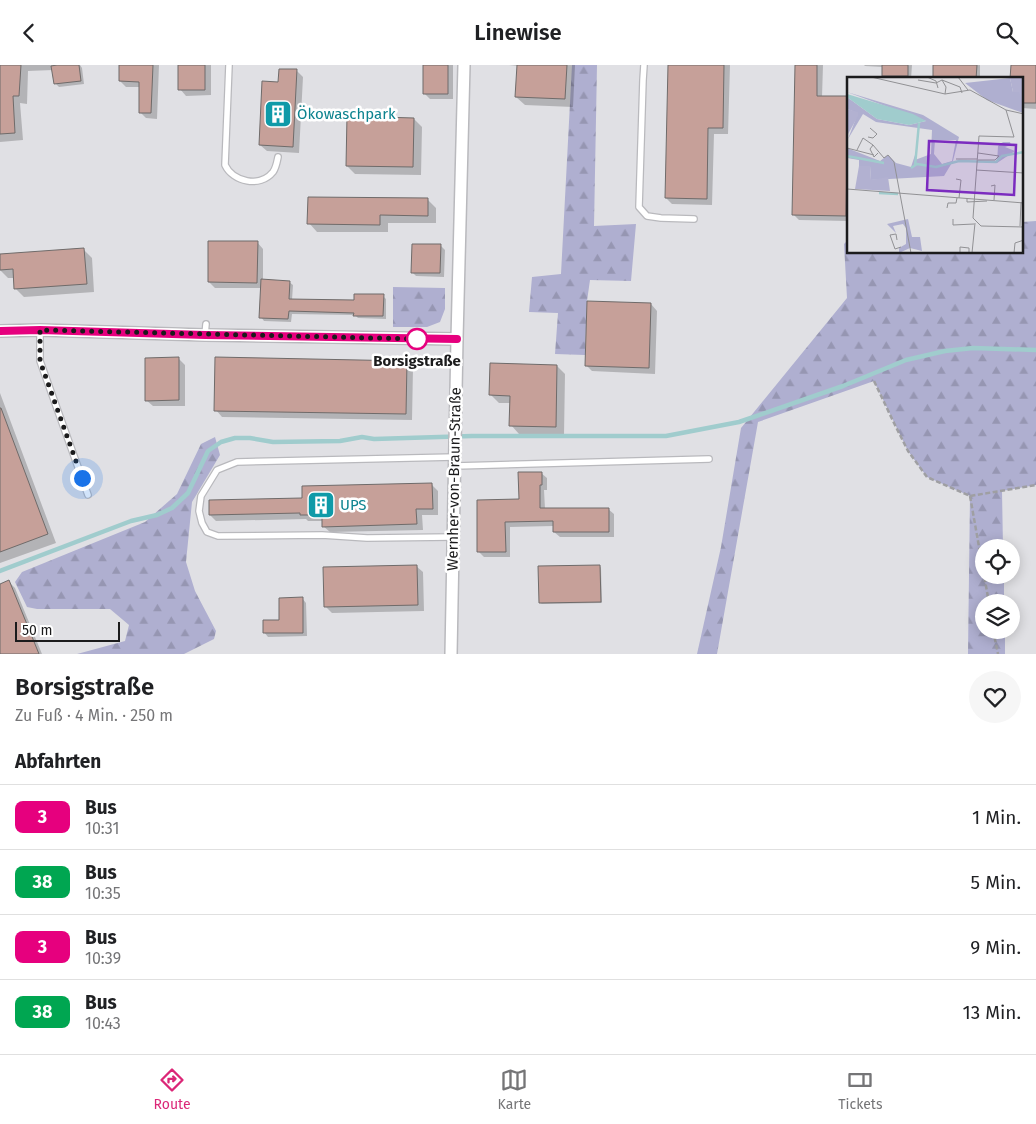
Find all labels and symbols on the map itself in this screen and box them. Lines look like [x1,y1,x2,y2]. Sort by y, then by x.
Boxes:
inset map [847,77,1024,254]
building icon: Ökowaschpark [263,99,293,129]
place label: Ökowaschpark [297,105,396,123]
marker: Borsigstraße [406,328,428,350]
place label: Borsigstraße [373,352,461,370]
street label: Wernher-von-Braun-Straße [443,387,465,571]
your location [70,466,95,491]
building icon: UPS [306,490,336,520]
place label: UPS [340,496,367,514]
scale bar [15,619,120,642]

